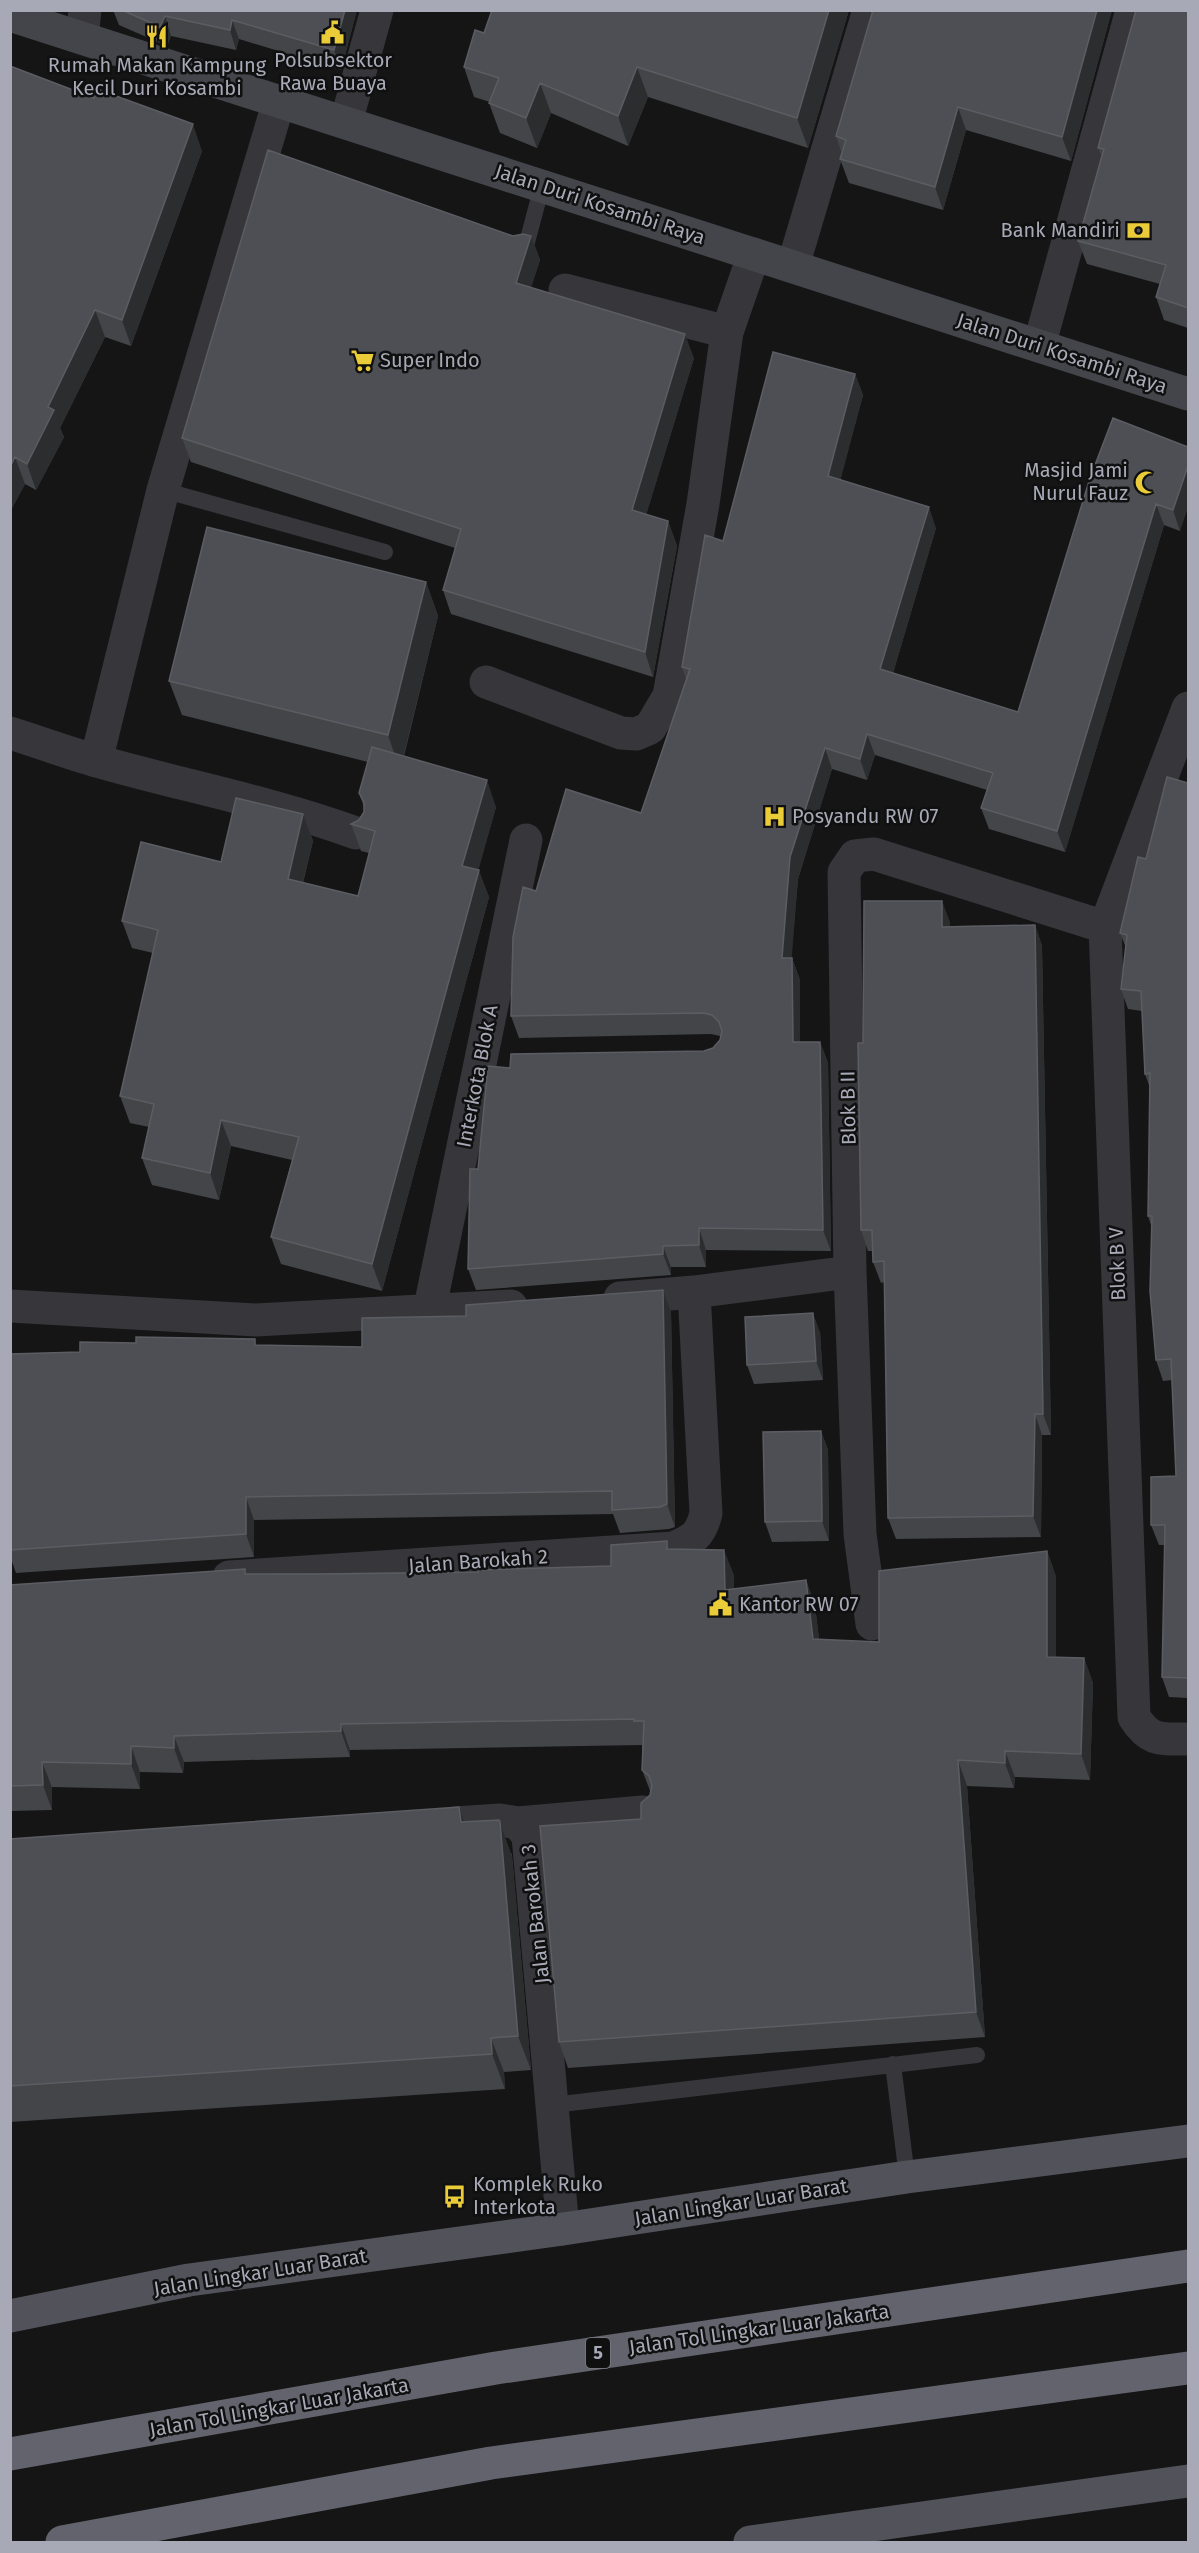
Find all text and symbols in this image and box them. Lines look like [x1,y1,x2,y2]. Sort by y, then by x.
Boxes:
public building icon: Polsubsektor Rawa Buaya [320,20,346,46]
restaurant icon: Rumah Makan Kampung Kecil Duri Kosambi [144,24,170,50]
place label: Polsubsektor Rawa Buaya [274,48,392,95]
place label: Rumah Makan Kampung Kecil Duri Kosambi [48,53,267,100]
street label: Jalan Duri Kosambi Raya [492,159,708,249]
bank icon: Bank Mandiri [1125,217,1151,243]
place label: Bank Mandiri [1001,218,1120,242]
street label: Jalan Duri Kosambi Raya [954,308,1170,398]
supermarket icon: Super Indo [349,347,375,373]
place label: Super Indo [380,348,480,372]
place label: Masjid Jami Nurul Fauz [1024,458,1128,505]
mosque icon: Masjid Jami Nurul Fauz [1133,469,1159,495]
hospital icon: Posyandu RW 07 [761,803,787,829]
place label: Posyandu RW 07 [792,804,938,828]
street label: Interkota Blok A [451,1002,503,1149]
street label: Blok B II [835,1071,861,1145]
street label: Blok B V [1104,1227,1130,1301]
street label: Jalan Barokah 2 [407,1544,549,1578]
public building icon: Kantor RW 07 [708,1591,734,1617]
place label: Kantor RW 07 [739,1592,859,1616]
street label: Jalan Barokah 3 [516,1843,554,1985]
place label: Komplek Ruko Interkota [473,2172,603,2219]
street label: Jalan Lingkar Luar Barat [633,2173,850,2231]
bus stop icon: Komplek Ruko Interkota [442,2183,468,2209]
street label: Jalan Lingkar Luar Barat [152,2243,369,2301]
street label: Jalan Tol Lingkar Luar Jakarta [627,2299,891,2359]
road number: 5 [586,2338,610,2368]
street label: Jalan Tol Lingkar Luar Jakarta [148,2372,410,2442]

